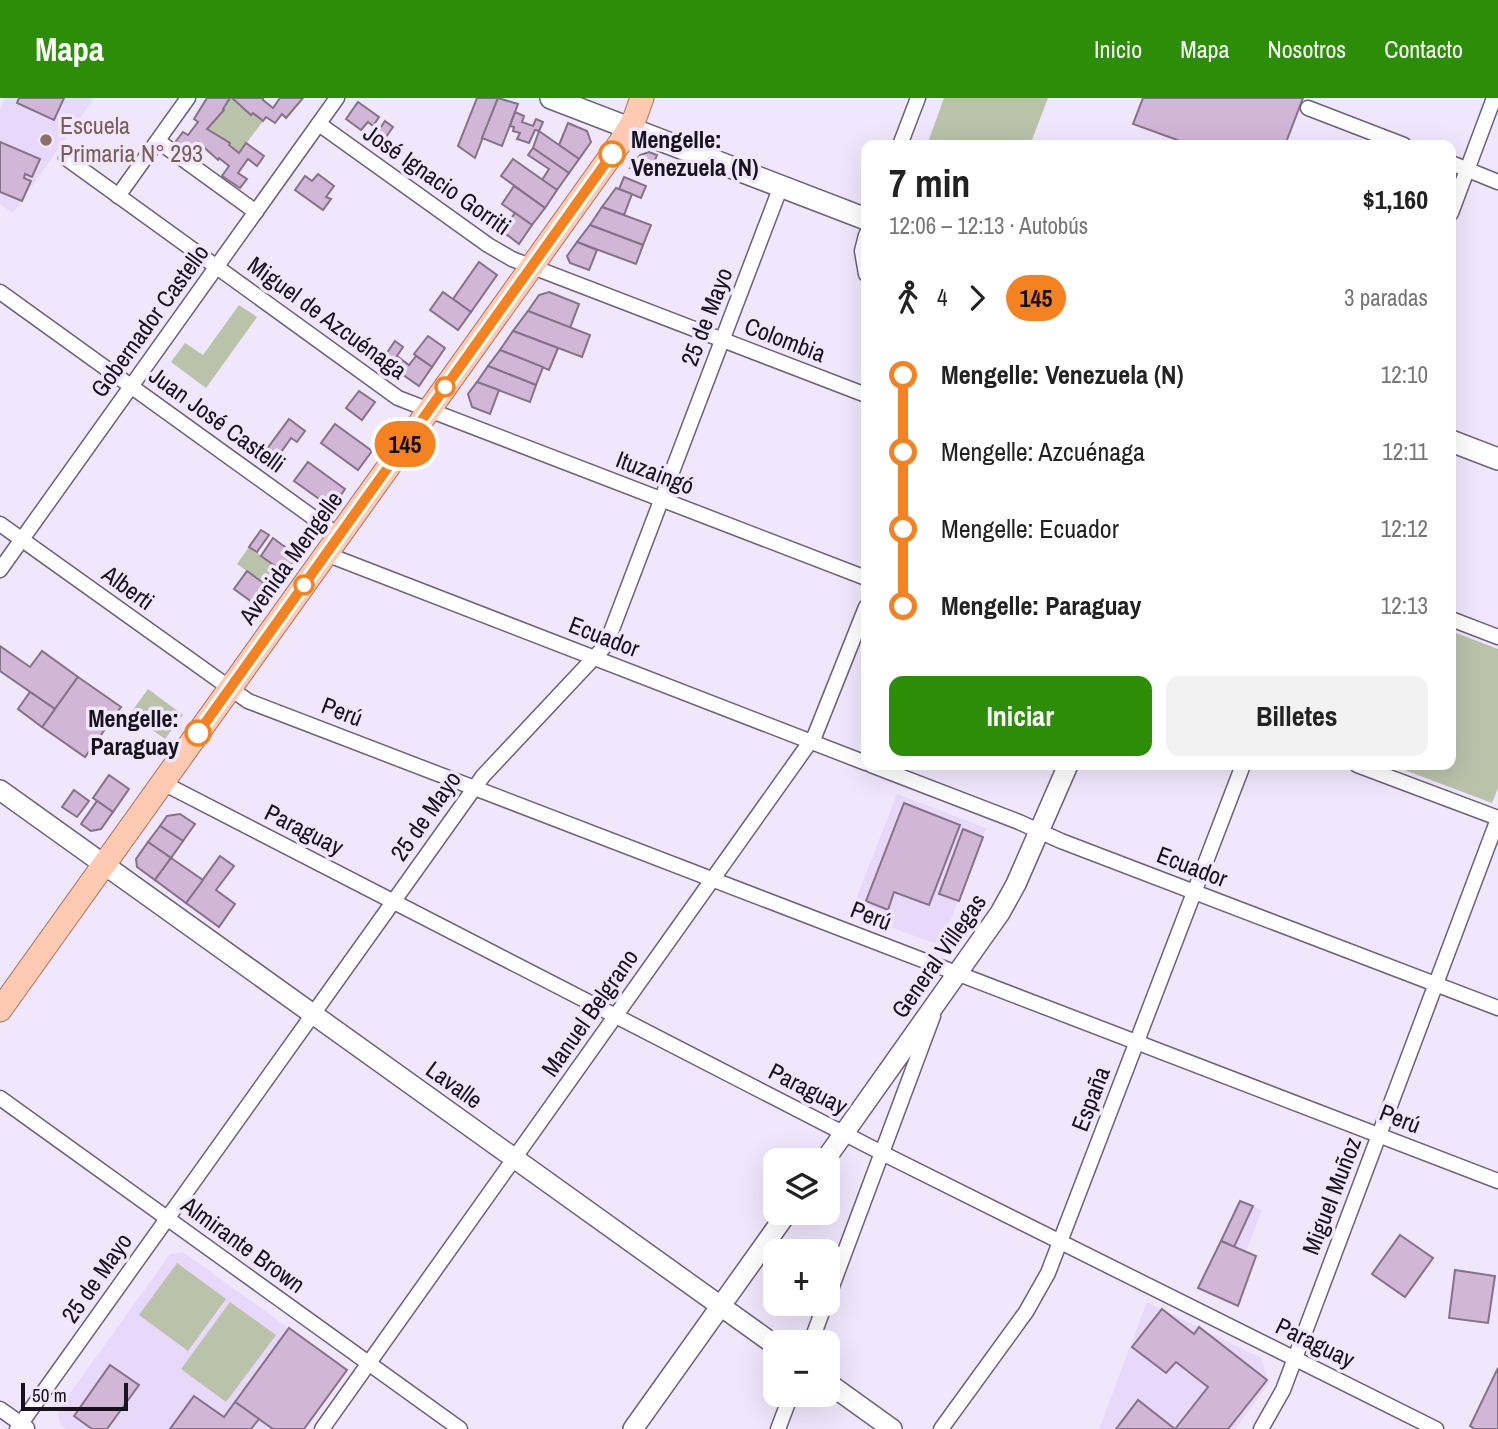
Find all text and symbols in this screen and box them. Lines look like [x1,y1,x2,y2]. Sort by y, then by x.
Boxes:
text: Mapa [35,27,104,71]
text: Inicio [1094,33,1142,65]
text: Mapa [1180,33,1229,65]
text: Nosotros [1267,33,1346,65]
text: Contacto [1384,33,1463,65]
place label: Escuela Primaria N° 293 [60,109,203,169]
street label: José Ignacio Gorriti [358,117,518,242]
place label: Mengelle: Venezuela (N) [631,123,759,183]
marker: Escuela Primaria N° 293 [38,132,54,148]
marker: Mengelle: Venezuela (N) [599,141,625,167]
text: 7 min [889,158,970,209]
text: $1,160 [1363,182,1428,217]
text: 12:06 – 12:13 · Autobús [889,210,1088,241]
street label: Gobernador Castello [83,238,216,403]
street label: Miguel de Azcuénaga [242,249,414,386]
street label: 25 de Mayo [673,263,739,370]
icon: walk [889,279,927,317]
icon: forward [958,279,996,317]
text: 4 [937,282,948,313]
text: 145 [1020,282,1052,314]
text: 3 paradas [1344,282,1428,313]
street label: Colombia [740,309,830,369]
text: Mengelle: Venezuela (N) [941,357,1184,392]
street label: Juan José Castelli [143,359,292,479]
text: 12:10 [1381,359,1428,390]
unlabelled marker [435,377,455,397]
line badge: 145 [365,421,445,467]
text: 145 [389,428,421,460]
text: Mengelle: Azcuénaga [941,434,1145,469]
text: 12:11 [1382,436,1428,467]
street label: Ituzaingó [612,443,699,502]
street label: Avenida Mengelle [230,484,349,631]
text: Mengelle: Ecuador [941,511,1119,546]
text: 12:12 [1381,513,1428,544]
street label: Alberti [95,557,161,617]
unlabelled marker [294,575,314,595]
text: Mengelle: Paraguay [941,588,1141,623]
text: 12:13 [1381,590,1428,621]
street label: Ecuador [564,608,645,664]
button: Iniciar [889,676,1152,756]
button: Billetes [1166,676,1428,756]
street label: Perú [317,689,368,733]
place label: Mengelle: Paraguay [88,702,179,762]
marker: Mengelle: Paraguay [185,720,211,746]
street label: 25 de Mayo [383,764,468,867]
street label: Paraguay [260,796,349,863]
street label: Ecuador [1152,838,1233,894]
street label: General Villegas [883,887,993,1024]
street label: Perú [846,893,897,937]
street label: Manuel Belgrano [533,942,645,1083]
street label: Lavalle [420,1053,489,1115]
street label: Paraguay [764,1055,853,1122]
street label: España [1063,1062,1117,1136]
street label: Perú [1375,1096,1426,1140]
street label: Miguel Muñoz [1294,1132,1368,1259]
map controls [763,1148,840,1407]
button: layers [763,1148,840,1225]
street label: Almirante Brown [175,1188,312,1300]
street label: 25 de Mayo [54,1226,139,1329]
button: + [763,1239,840,1316]
street label: Paraguay [1271,1309,1360,1375]
button: − [763,1330,840,1407]
scale bar [21,1380,128,1412]
text: 50 m [32,1382,67,1408]

